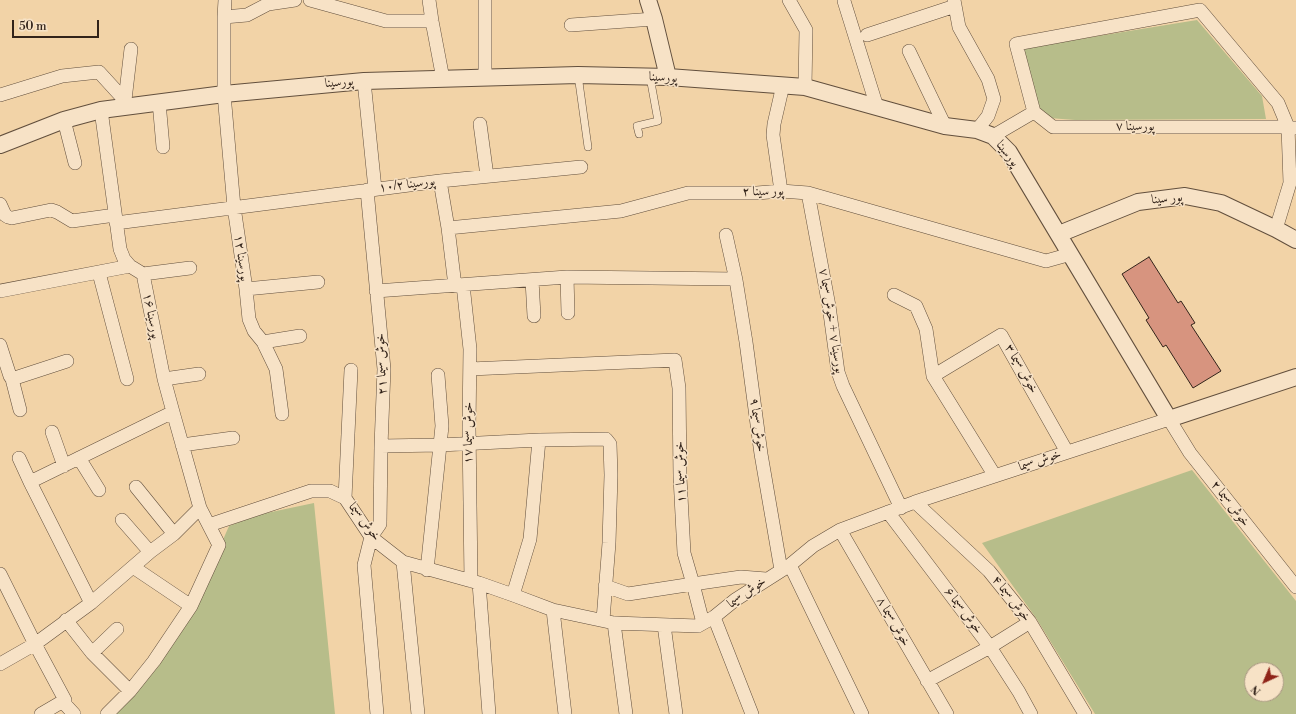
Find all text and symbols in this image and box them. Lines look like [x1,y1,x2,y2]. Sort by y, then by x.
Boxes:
scale bar [14,12,101,38]
text: 50 m [19,19,47,34]
street label: پورسینا [648,69,678,87]
street label: پورسینا [324,74,354,92]
street label: پورسینا ۷ [1115,119,1155,135]
street label: پورسینا [992,138,1022,170]
street label: پورسینا ۱۰/۲ [378,174,436,196]
street label: پور سینا ۲ [742,184,784,200]
street label: پور سینا [1151,190,1183,208]
street label: پورسینا ۱۲ [230,234,252,282]
street label: پورسینا ۷ + خوش سیما ۷ [815,267,847,375]
street label: پورسینا ۱۶ [139,292,163,340]
street label: خوش سیما ۲۱ [373,333,391,395]
street label: خوش سیما ۳ [1001,342,1041,396]
street label: خوش سیما ۹ [745,397,769,453]
street label: خوش سیما ۱۷ [461,402,477,464]
street label: خوش سیما ۱۱ [672,441,690,503]
street label: خوش سیما [1017,447,1063,475]
street label: خوش سیما ۲ [1207,478,1253,530]
street label: خوش سیما [345,500,383,544]
street label: خوش سیما ۴ [988,573,1034,625]
street label: خوش سیما [725,574,769,612]
street label: خوش سیما ۶ [940,585,986,637]
street label: خوش سیما ۸ [873,595,913,649]
north arrow [1244,662,1284,702]
text: N [1248,682,1264,698]

